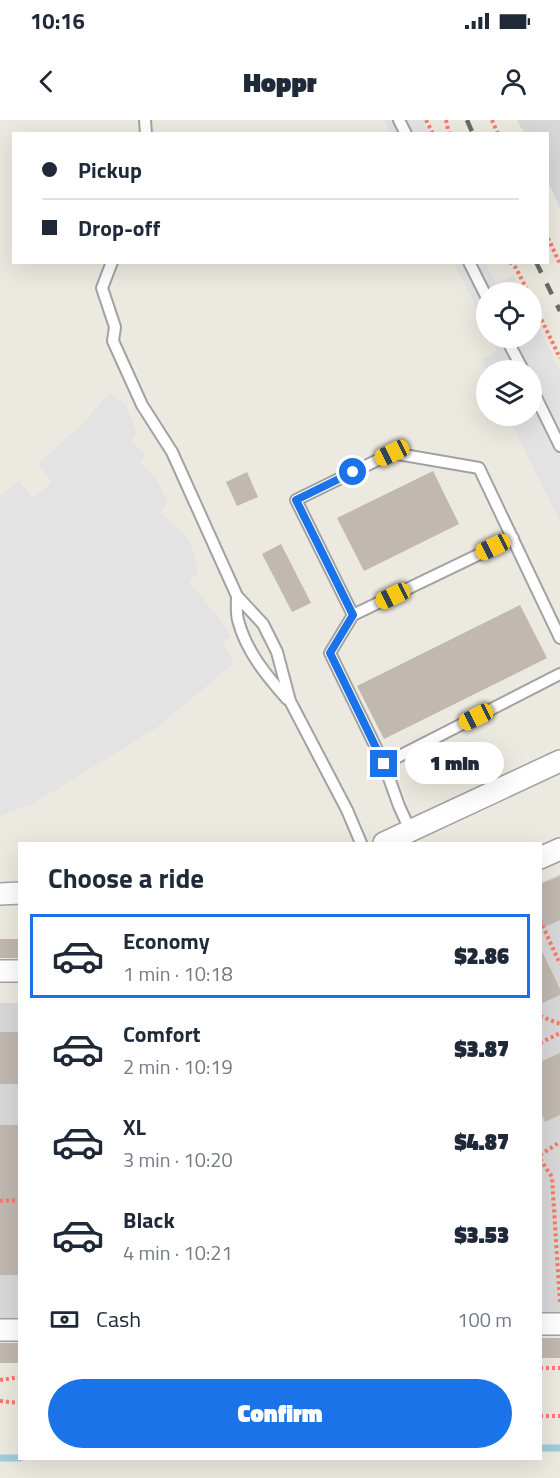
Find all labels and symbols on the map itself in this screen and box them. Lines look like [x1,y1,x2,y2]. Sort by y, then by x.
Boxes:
car [372,437,412,469]
route start [339,458,366,485]
car [473,531,513,563]
car [373,580,413,612]
car [456,701,496,733]
callout: 1 min [405,743,504,785]
route end [370,750,397,777]

